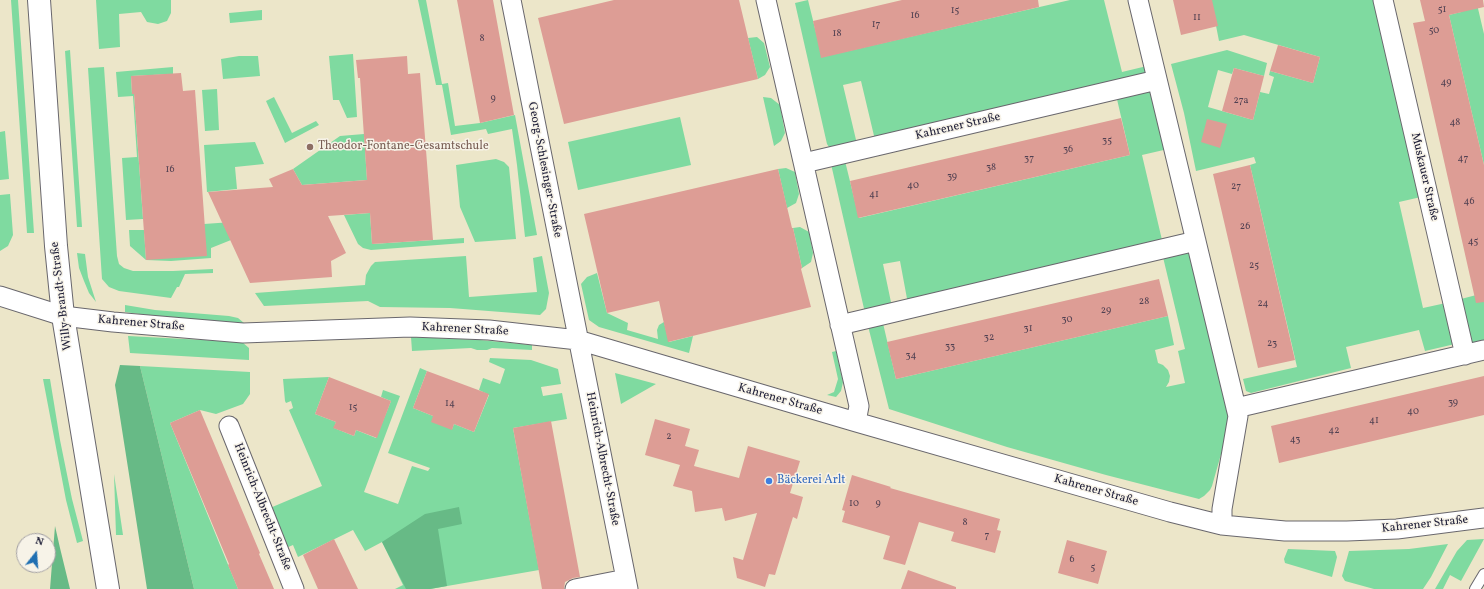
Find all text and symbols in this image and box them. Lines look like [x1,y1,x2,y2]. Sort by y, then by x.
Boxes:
house number: 51 [1438,4,1446,16]
house number: 15 [951,5,959,17]
house number: 16 [911,10,919,22]
house number: 11 [1193,12,1201,24]
house number: 17 [872,19,880,31]
house number: 50 [1429,25,1439,37]
house number: 18 [833,28,841,40]
house number: 8 [479,33,485,45]
house number: 49 [1441,77,1451,89]
house number: 9 [490,93,496,105]
house number: 27a [1234,95,1248,107]
street label: Georg-Schlesinger-Straße [524,101,564,239]
street label: Kahrener Straße [914,110,1002,144]
house number: 48 [1450,117,1460,129]
street label: Muskauer Straße [1407,132,1441,222]
house number: 35 [1102,135,1112,147]
place label: Theodor-Fontane-Gesamtschule [318,140,489,154]
marker: Theodor-Fontane-Gesamtschule [305,142,315,152]
house number: 36 [1063,144,1073,156]
house number: 37 [1024,153,1034,165]
house number: 47 [1458,153,1468,165]
house number: 38 [986,162,996,174]
house number: 16 [166,164,174,176]
house number: 39 [947,171,957,183]
house number: 40 [907,180,919,192]
house number: 27 [1231,181,1241,193]
house number: 41 [869,189,879,201]
house number: 46 [1464,196,1474,208]
house number: 26 [1240,221,1250,233]
house number: 45 [1468,236,1478,248]
street label: Willy-Brandt-Straße [48,241,76,351]
house number: 25 [1249,260,1259,272]
house number: 28 [1139,296,1149,308]
house number: 24 [1257,298,1269,310]
house number: 29 [1101,305,1111,317]
street label: Kahrener Straße [97,313,185,335]
house number: 30 [1062,314,1072,326]
street label: Kahrener Straße [421,321,509,339]
house number: 31 [1023,323,1033,335]
house number: 32 [984,332,994,344]
house number: 23 [1267,338,1277,350]
house number: 33 [945,341,955,353]
house number: 34 [905,350,917,362]
street label: Kahrener Straße [736,381,824,419]
street label: Heinrich-Albrecht-Straße [582,391,622,527]
house number: 39 [1448,397,1458,409]
house number: 14 [445,398,455,410]
house number: 15 [349,402,357,414]
house number: 40 [1407,406,1419,418]
house number: 41 [1369,415,1379,427]
house number: 42 [1328,425,1340,437]
house number: 2 [666,431,672,443]
house number: 43 [1290,434,1300,446]
street label: Heinrich-Albrecht-Straße [230,441,294,573]
street label: Kahrener Straße [1052,472,1140,510]
place label: Bäckerei Arlt [777,474,846,488]
marker: Bäckerei Arlt [764,476,774,486]
house number: 10 [849,498,859,510]
house number: 9 [875,498,881,510]
street label: Kahrener Straße [1381,513,1469,537]
house number: 8 [962,517,968,529]
house number: 7 [985,530,989,542]
north arrow [16,533,56,573]
text: N [33,534,45,550]
house number: 6 [1069,554,1075,566]
house number: 5 [1091,562,1095,574]

